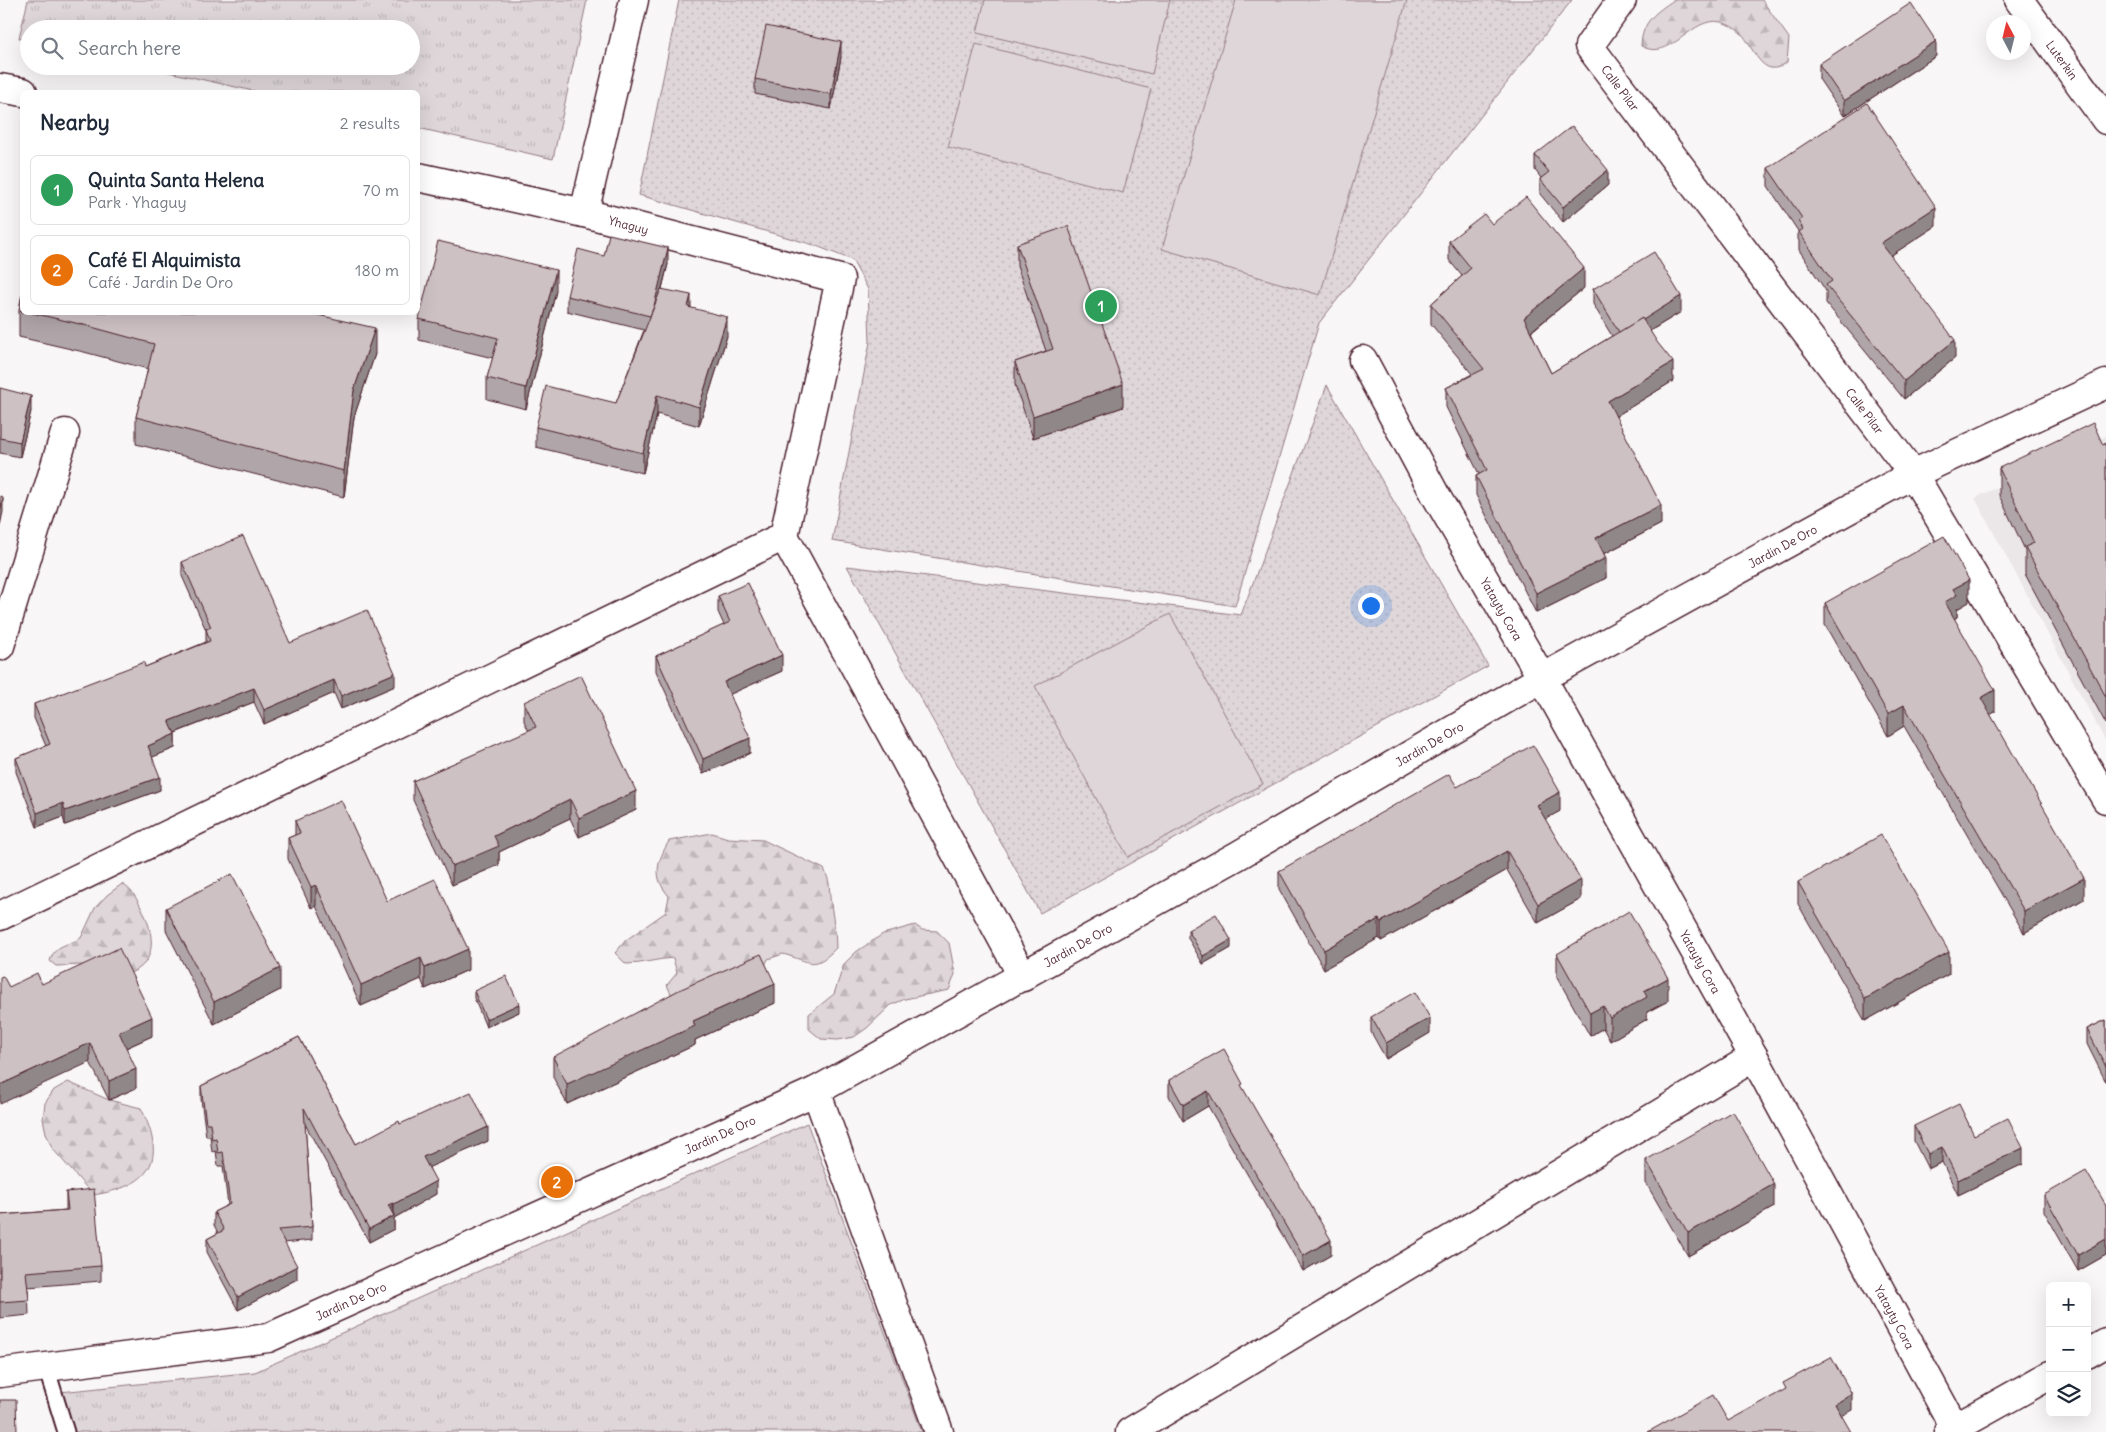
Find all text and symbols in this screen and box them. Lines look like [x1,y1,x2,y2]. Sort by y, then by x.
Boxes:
north arrow [1986,15,2031,60]
search box [20,20,420,75]
icon: search [38,34,66,62]
text: Search here [78,36,181,60]
street label: Luterkin [2043,38,2082,82]
street label: Calle Pilar [1598,62,1643,114]
text: Nearby [40,109,110,136]
text: 2 results [340,113,400,133]
text: Quinta Santa Helena [88,168,264,192]
text: 1 [54,180,60,200]
text: 70 m [363,180,399,200]
text: Park · Yhaguy [88,192,187,212]
street label: Yhaguy [607,212,650,237]
text: Café El Alquimista [88,248,241,272]
text: 2 [53,260,61,280]
text: 180 m [355,260,399,280]
text: Café · Jardin De Oro [88,272,233,292]
pin: 1 [1085,287,1117,325]
street label: Calle Pilar [1843,385,1887,437]
street label: Jardin De Oro [1745,521,1820,571]
street label: Yatayty Cora [1478,575,1526,643]
your location [1358,593,1384,619]
street label: Jardin De Oro [1393,718,1466,769]
street label: Jardin De Oro [1041,920,1115,970]
street label: Yatayty Cora [1677,927,1724,996]
street label: Jardin De Oro [682,1112,758,1157]
pin: 2 [541,1163,573,1201]
street label: Jardin De Oro [313,1278,389,1323]
map controls [2046,1282,2091,1417]
button: + [2046,1282,2091,1327]
street label: Yatayty Cora [1871,1283,1918,1352]
button: − [2046,1327,2091,1372]
button: layers [2046,1372,2091,1417]

